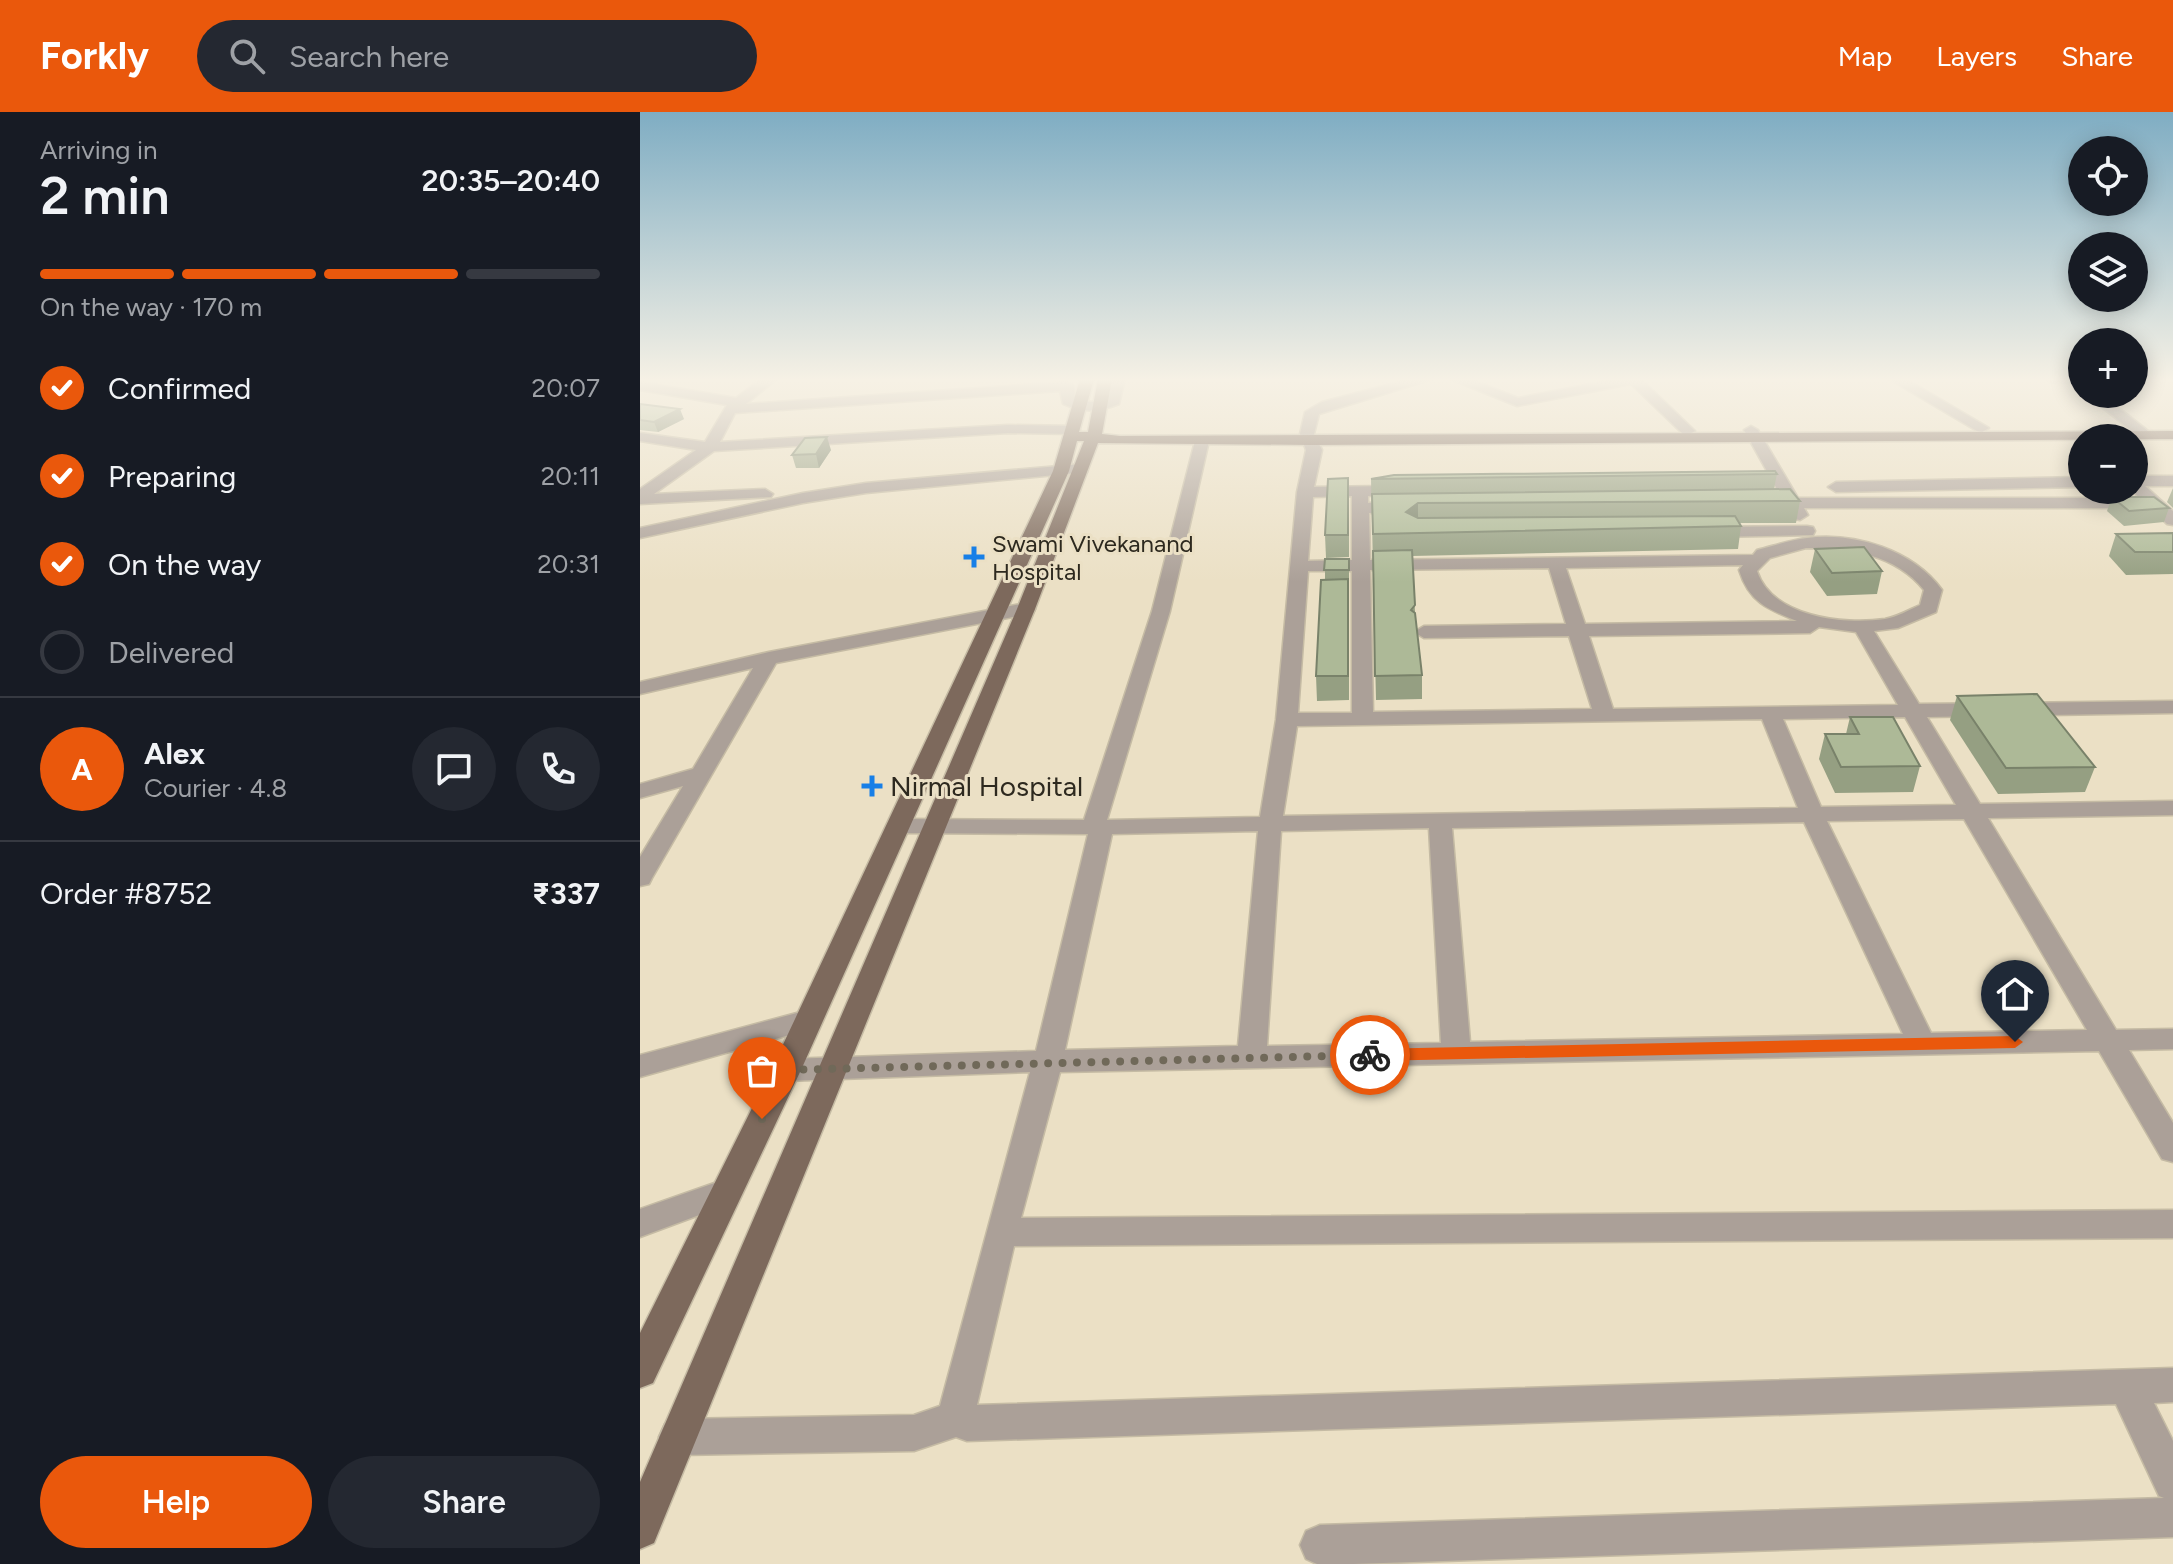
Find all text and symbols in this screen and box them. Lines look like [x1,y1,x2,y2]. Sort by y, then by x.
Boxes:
search box [197,20,757,92]
text: Forkly [40,33,149,79]
icon: search [225,34,269,78]
text: Search here [289,38,449,75]
text: Map [1838,39,1892,73]
text: Layers [1936,39,2017,73]
text: Share [2061,39,2133,73]
text: Arriving in [40,134,158,166]
map controls [2068,136,2148,504]
button: locate [2068,136,2148,216]
text: 20:35–20:40 [422,162,600,199]
text: 2 min [40,165,169,227]
button: layers [2068,232,2148,312]
text: On the way · 170 m [40,291,262,323]
button: + [2068,328,2148,408]
icon: check [40,366,84,410]
text: Confirmed [108,370,251,407]
text: 20:07 [532,372,600,404]
button: − [2068,424,2148,504]
icon: check [40,454,84,498]
text: Preparing [108,458,236,495]
text: 20:11 [541,460,600,492]
place label: Swami Vivekanand Hospital [992,529,1194,586]
icon: check [40,542,84,586]
text: On the way [108,546,261,583]
marker: Swami Vivekanand Hospital [963,546,985,568]
text: 20:31 [537,548,600,580]
text: Delivered [108,634,234,671]
button: chat [412,727,496,811]
button: phone [516,727,600,811]
text: Alex [144,735,205,772]
text: A [71,751,93,788]
place label: Nirmal Hospital [890,769,1083,803]
text: Courier · 4.8 [144,772,287,804]
marker: Nirmal Hospital [861,775,883,797]
text: Order #8752 [40,875,212,912]
text: ₹337 [532,875,600,912]
pin [1981,960,2049,1042]
icon: home [1993,972,2037,1016]
courier [1330,1015,1410,1095]
icon: bike [1348,1033,1392,1077]
pin [728,1037,796,1119]
icon: bag [740,1049,784,1093]
button: Help [40,1456,312,1548]
button: Share [328,1456,600,1548]

